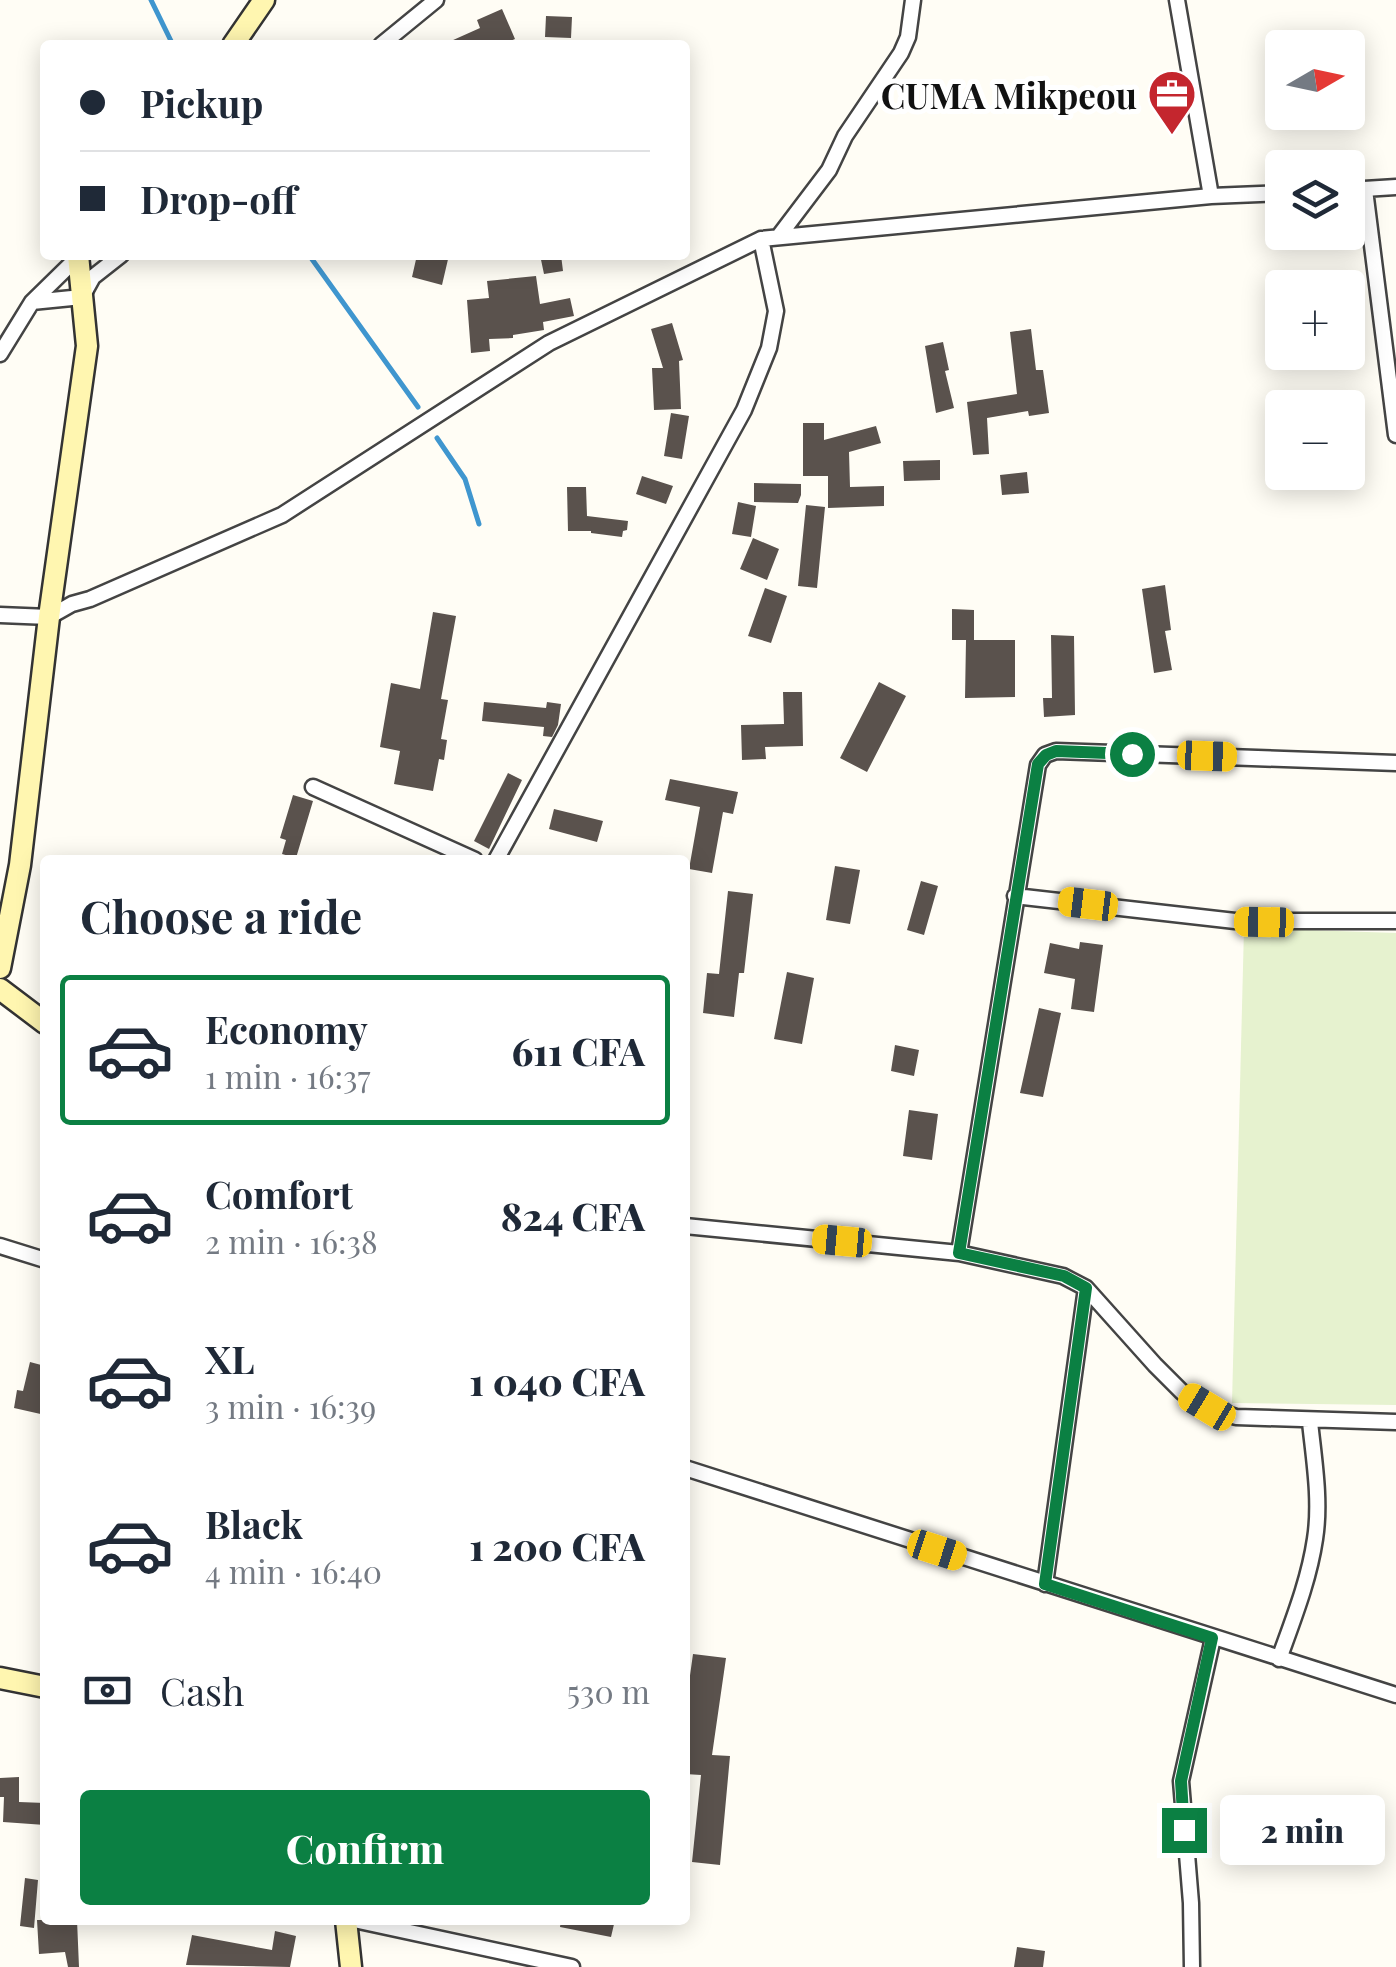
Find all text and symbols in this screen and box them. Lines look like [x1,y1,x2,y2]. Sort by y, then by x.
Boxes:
north arrow [1265,30,1365,130]
map controls [1265,30,1365,490]
office icon: CUMA Mikpeou [1146,68,1198,136]
place label: CUMA Mikpeou [881,71,1137,118]
text: Pickup [140,77,263,128]
button: layers [1265,150,1365,250]
text: Drop-off [140,173,297,224]
button: + [1265,270,1365,370]
button: − [1265,390,1365,490]
route start [1110,732,1155,777]
car [1176,740,1238,772]
text: Choose a ride [80,885,362,945]
car [1056,885,1120,923]
car [1234,906,1294,938]
text: Economy [205,1003,368,1054]
icon: car [85,1005,175,1095]
text: 611 CFA [511,1025,645,1076]
text: 1 min · 16:37 [205,1054,370,1097]
text: Comfort [205,1168,353,1219]
icon: car [85,1170,175,1260]
text: 824 CFA [501,1190,645,1241]
text: 2 min · 16:38 [205,1219,378,1262]
car [811,1223,873,1259]
text: XL [205,1333,254,1384]
icon: car [85,1335,175,1425]
text: 1 040 CFA [469,1355,645,1406]
car [1174,1379,1240,1435]
text: 3 min · 16:39 [205,1384,376,1427]
text: Black [205,1498,303,1549]
icon: car [85,1500,175,1590]
text: 1 200 CFA [469,1520,645,1571]
car [904,1526,970,1574]
text: 4 min · 16:40 [205,1549,382,1592]
icon: cash [80,1663,135,1718]
text: Cash [160,1665,244,1716]
text: 530 m [567,1669,650,1712]
button: Confirm [80,1790,650,1905]
callout: 2 min [1219,1795,1384,1865]
route end [1162,1808,1207,1853]
text: 2 min [1261,1808,1344,1851]

